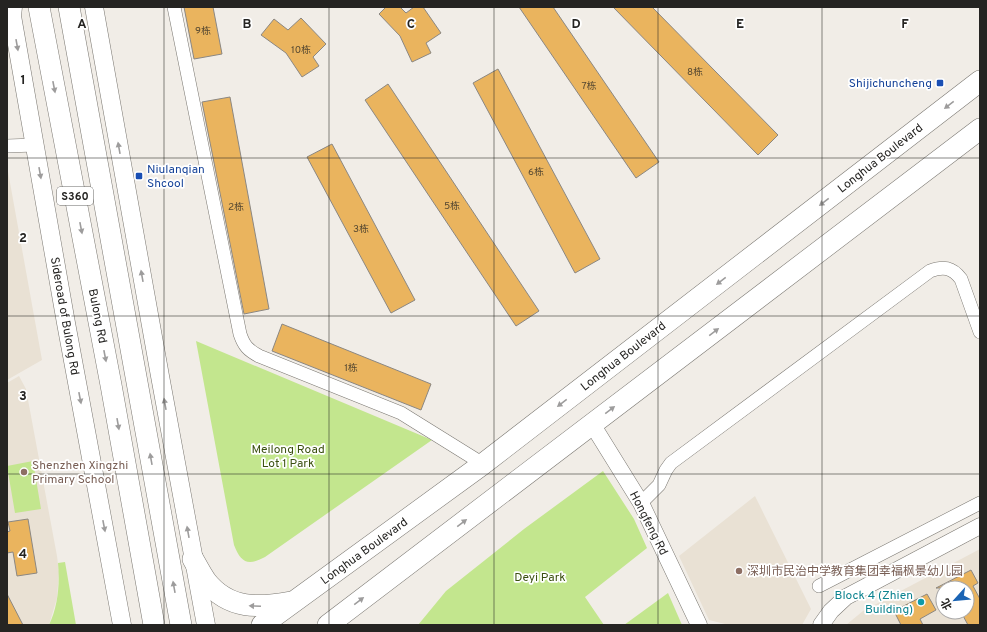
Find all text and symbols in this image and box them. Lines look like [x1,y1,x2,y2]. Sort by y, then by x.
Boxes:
text: A [77,17,87,33]
text: B [243,17,252,33]
text: C [407,17,415,33]
text: D [571,17,581,33]
text: E [736,17,744,33]
text: F [901,17,909,33]
house number: 9栋 [195,25,211,38]
one-way arrow [14,39,20,52]
house number: 10栋 [291,44,311,57]
house number: 8栋 [687,66,703,79]
text: 1 [20,73,26,89]
place label: Shijichuncheng [849,76,932,92]
marker: Shijichuncheng [935,78,945,88]
one-way arrow [51,80,57,93]
house number: 7栋 [581,80,597,93]
one-way arrow [944,101,955,109]
street label: Longhua Boulevard [835,120,927,197]
one-way arrow [116,142,122,154]
place label: Niulanqian Shcool [147,162,205,192]
house number: 6栋 [528,166,544,179]
one-way arrow [37,167,43,180]
marker: Niulanqian Shcool [134,171,144,181]
road number: S360 [57,187,93,205]
one-way arrow [818,197,829,206]
house number: 5栋 [444,200,460,213]
house number: 2栋 [228,201,244,214]
one-way arrow [78,222,84,234]
house number: 3栋 [353,223,369,236]
text: 2 [19,231,27,247]
street label: Sideroad of Bulong Rd [46,256,82,376]
one-way arrow [139,270,145,282]
one-way arrow [715,277,726,285]
street label: Bulong Rd [84,287,110,345]
street label: Longhua Boulevard [578,318,670,395]
one-way arrow [708,327,719,336]
one-way arrow [102,350,108,362]
house number: 1栋 [344,362,358,375]
text: 3 [19,389,27,405]
one-way arrow [77,392,83,404]
one-way arrow [161,398,167,410]
one-way arrow [557,399,568,407]
one-way arrow [605,406,616,415]
one-way arrow [115,418,121,430]
park label: Meilong Road Lot 1 Park [251,442,325,472]
one-way arrow [148,453,154,465]
place label: Shenzhen Xingzhi Primary School [32,458,128,488]
marker: Shenzhen Xingzhi Primary School [19,467,29,477]
street label: Hongfeng Rd [625,489,671,558]
street label: Longhua Boulevard [318,515,411,589]
one-way arrow [101,519,107,532]
one-way arrow [457,519,468,527]
one-way arrow [185,525,191,538]
text: 4 [19,547,27,563]
place label: 深圳市民治中学教育集团幸福枫景幼儿园 [747,564,963,580]
marker: 深圳市民治中学教育集团幸福枫景幼儿园 [734,566,744,576]
park label: Deyi Park [514,570,566,586]
north arrow [935,580,975,620]
one-way arrow [171,581,177,593]
place label: Block 4 (Zhien Building) [835,588,913,618]
text: 北 [938,596,956,612]
one-way arrow [353,597,364,606]
marker: Block 4 (Zhien Building) [916,597,926,607]
one-way arrow [249,602,261,609]

